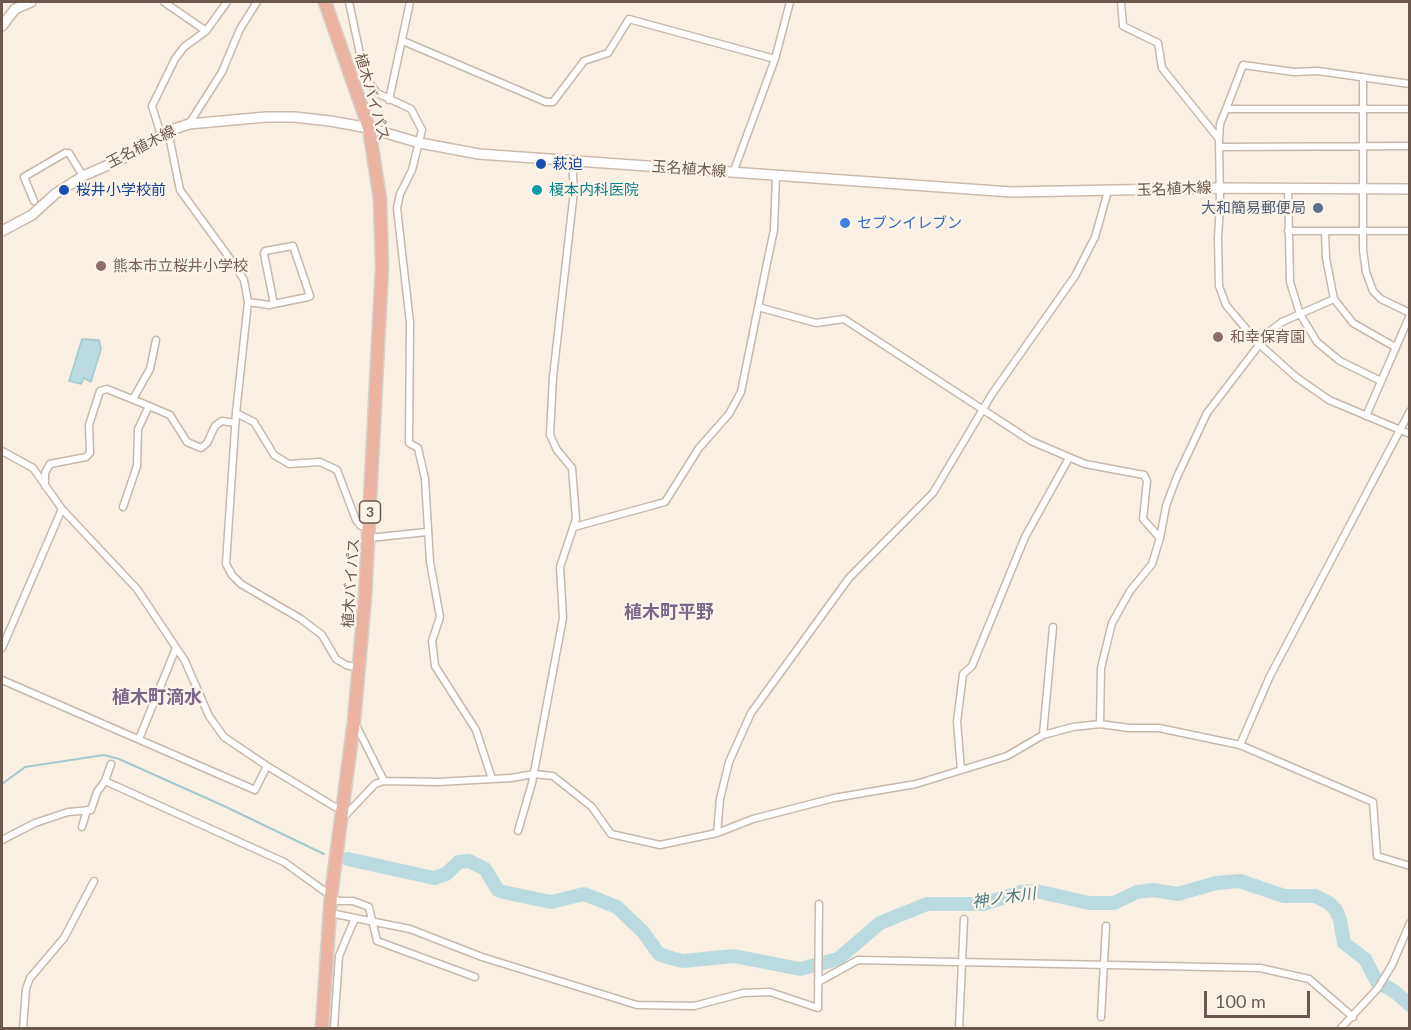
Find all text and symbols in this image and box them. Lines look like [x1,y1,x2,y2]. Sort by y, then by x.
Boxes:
street label: 植木バイパス [351,51,393,143]
street label: 玉名植木線 [104,122,178,172]
place label: 萩迫 [553,155,583,173]
marker: 萩迫 [534,157,548,171]
street label: 玉名植木線 [651,157,727,181]
street label: 玉名植木線 [1136,179,1212,199]
place label: 桜井小学校前 [76,181,166,199]
place label: 榎本内科医院 [549,181,639,199]
marker: 桜井小学校前 [57,183,71,197]
marker: 榎本内科医院 [530,183,544,197]
place label: 大和簡易郵便局 [1201,199,1306,217]
marker: 大和簡易郵便局 [1311,201,1325,215]
place label: セブンイレブン [857,214,962,232]
marker: セブンイレブン [838,216,852,230]
place label: 熊本市立桜井小学校 [113,257,248,275]
marker: 熊本市立桜井小学校 [94,259,108,273]
place label: 和幸保育園 [1230,328,1305,346]
marker: 和幸保育園 [1211,330,1225,344]
road number: 3 [360,501,380,523]
street label: 植木バイパス [339,537,363,629]
district label: 植木町平野 [624,601,714,623]
district label: 植木町滴水 [112,686,202,708]
water label: 神ノ木川 [971,884,1037,912]
scale bar [1207,979,1314,1017]
text: 100 m [1215,990,1266,1012]

